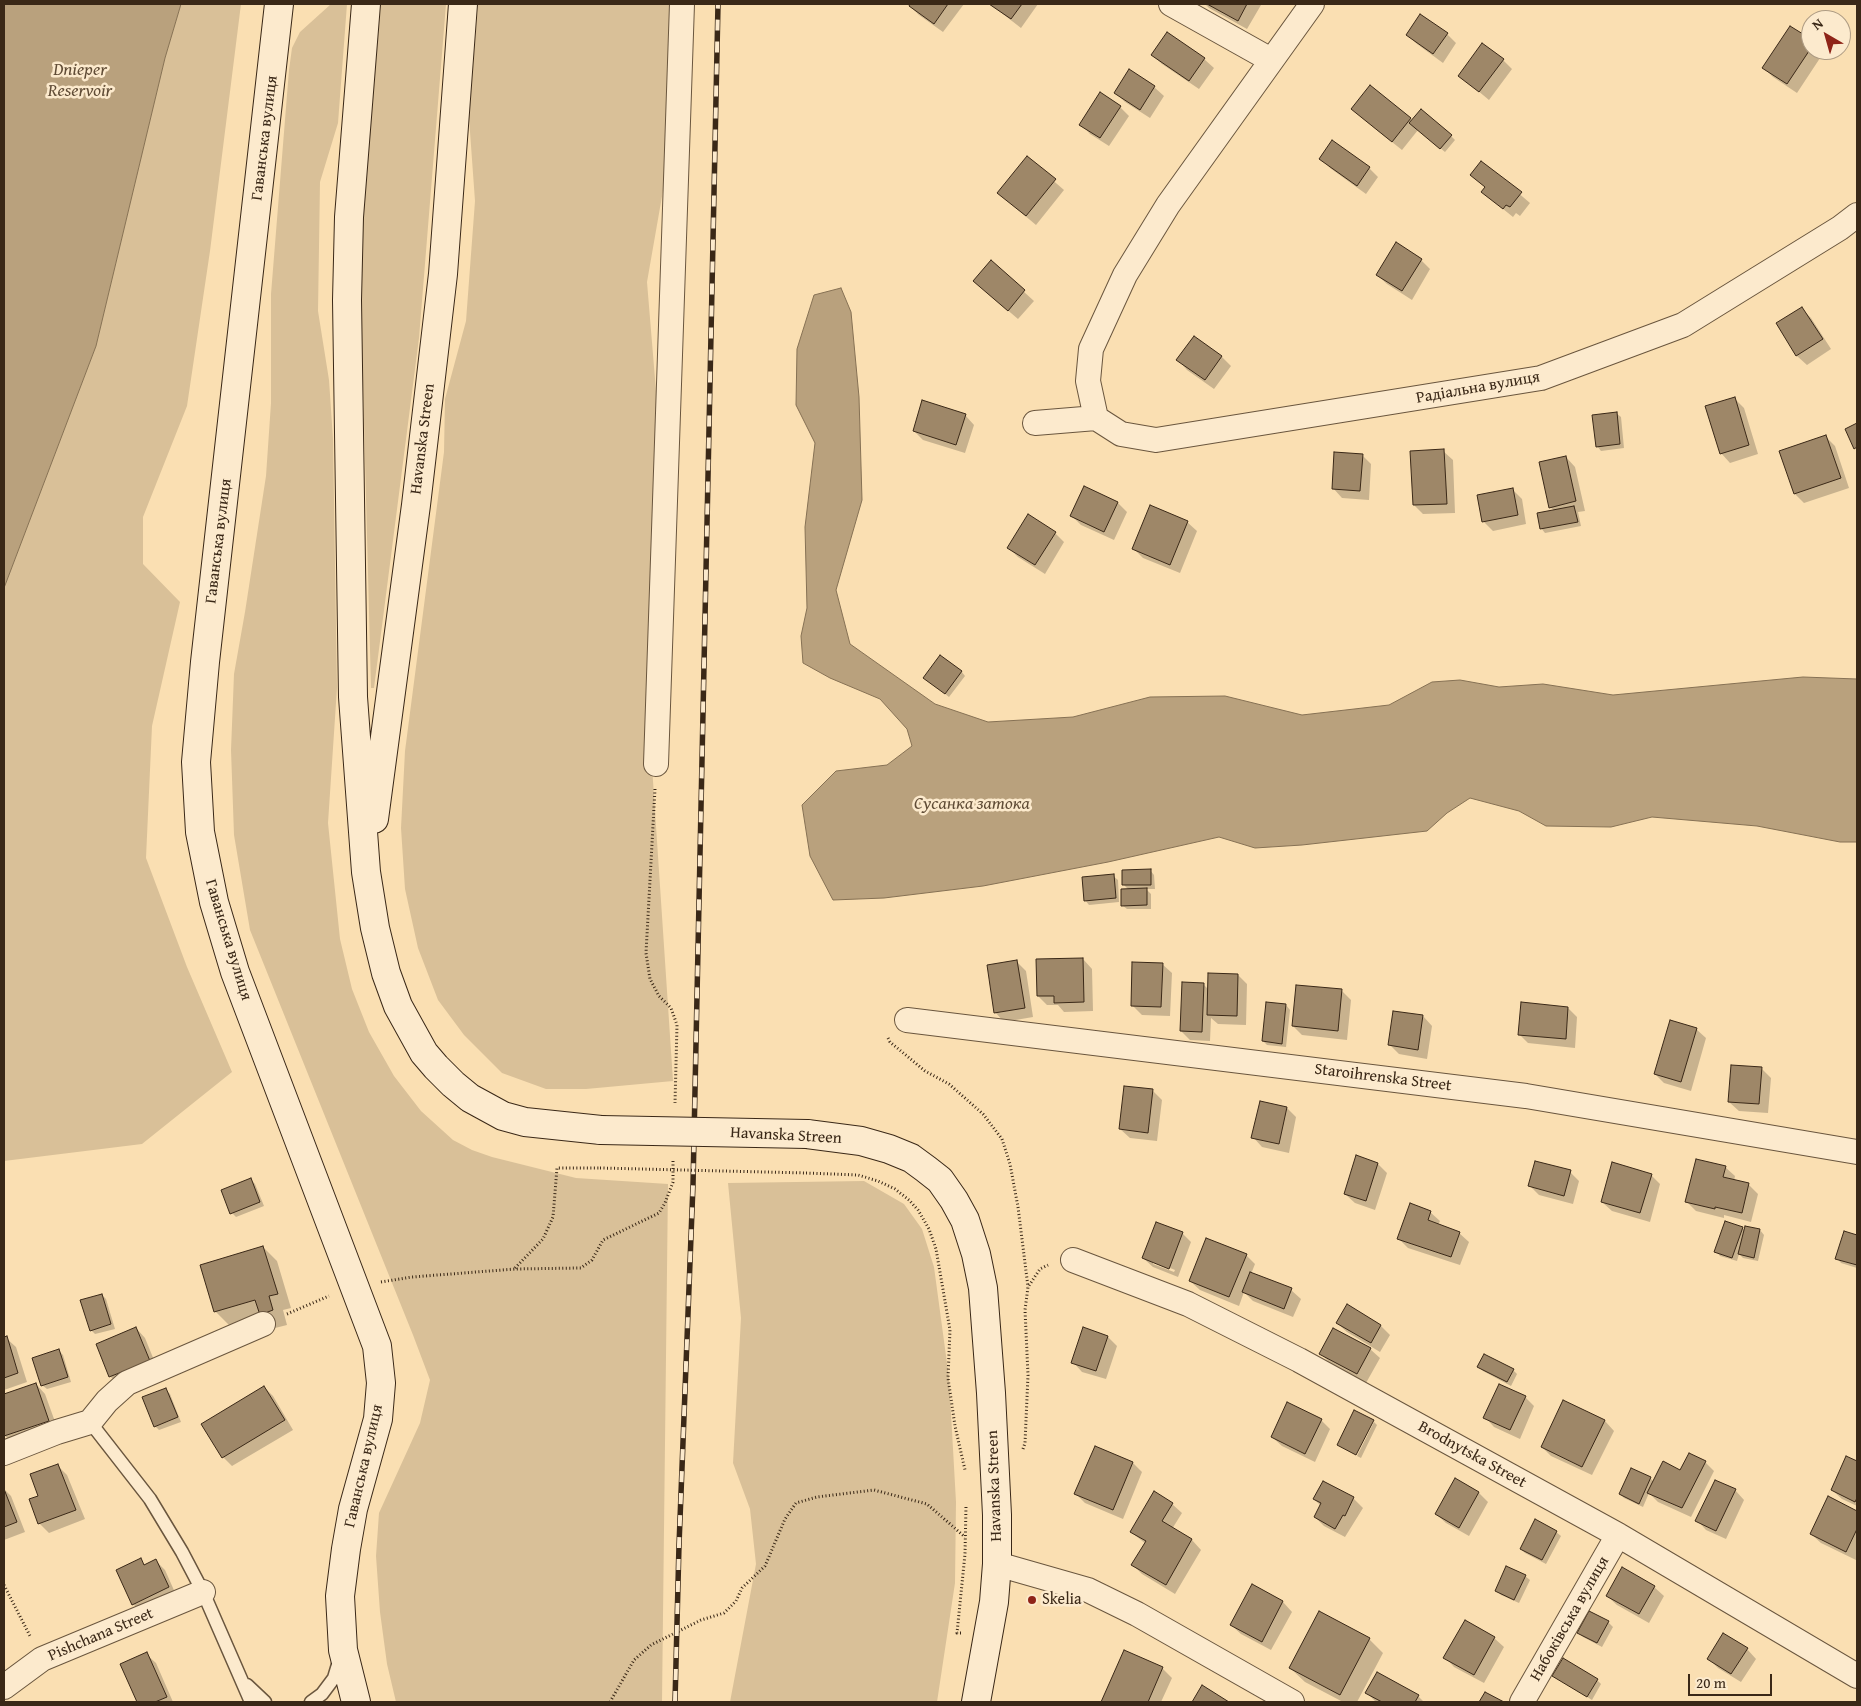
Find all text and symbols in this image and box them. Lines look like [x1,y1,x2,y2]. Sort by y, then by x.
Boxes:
north arrow [1801,10,1851,60]
text: N [1808,13,1827,35]
water label: Dnieper Reservoir [48,59,112,102]
street label: Гаванська вулиця [248,74,282,202]
street label: Радіальна вулиця [1415,368,1541,408]
street label: Havanska Streen [407,382,439,496]
street label: Гаванська вулиця [202,477,236,605]
water label: Сусанка затока [914,793,1030,815]
street label: Гаванська вулиця [200,877,256,1003]
street label: Staroihrenska Street [1313,1060,1453,1096]
street label: Havanska Streen [730,1123,842,1149]
street label: Гаванська вулиця [341,1403,387,1529]
street label: Brodnytska Street [1415,1417,1529,1493]
street label: Havanska Streen [983,1430,1007,1542]
street label: Набоківська вулиця [1526,1553,1614,1685]
place label: Skelia [1042,1590,1082,1610]
marker: Skelia [1026,1594,1038,1606]
street label: Pishchana Street [46,1604,156,1666]
scale bar [1691,1664,1775,1696]
text: 20 m [1696,1672,1726,1693]

